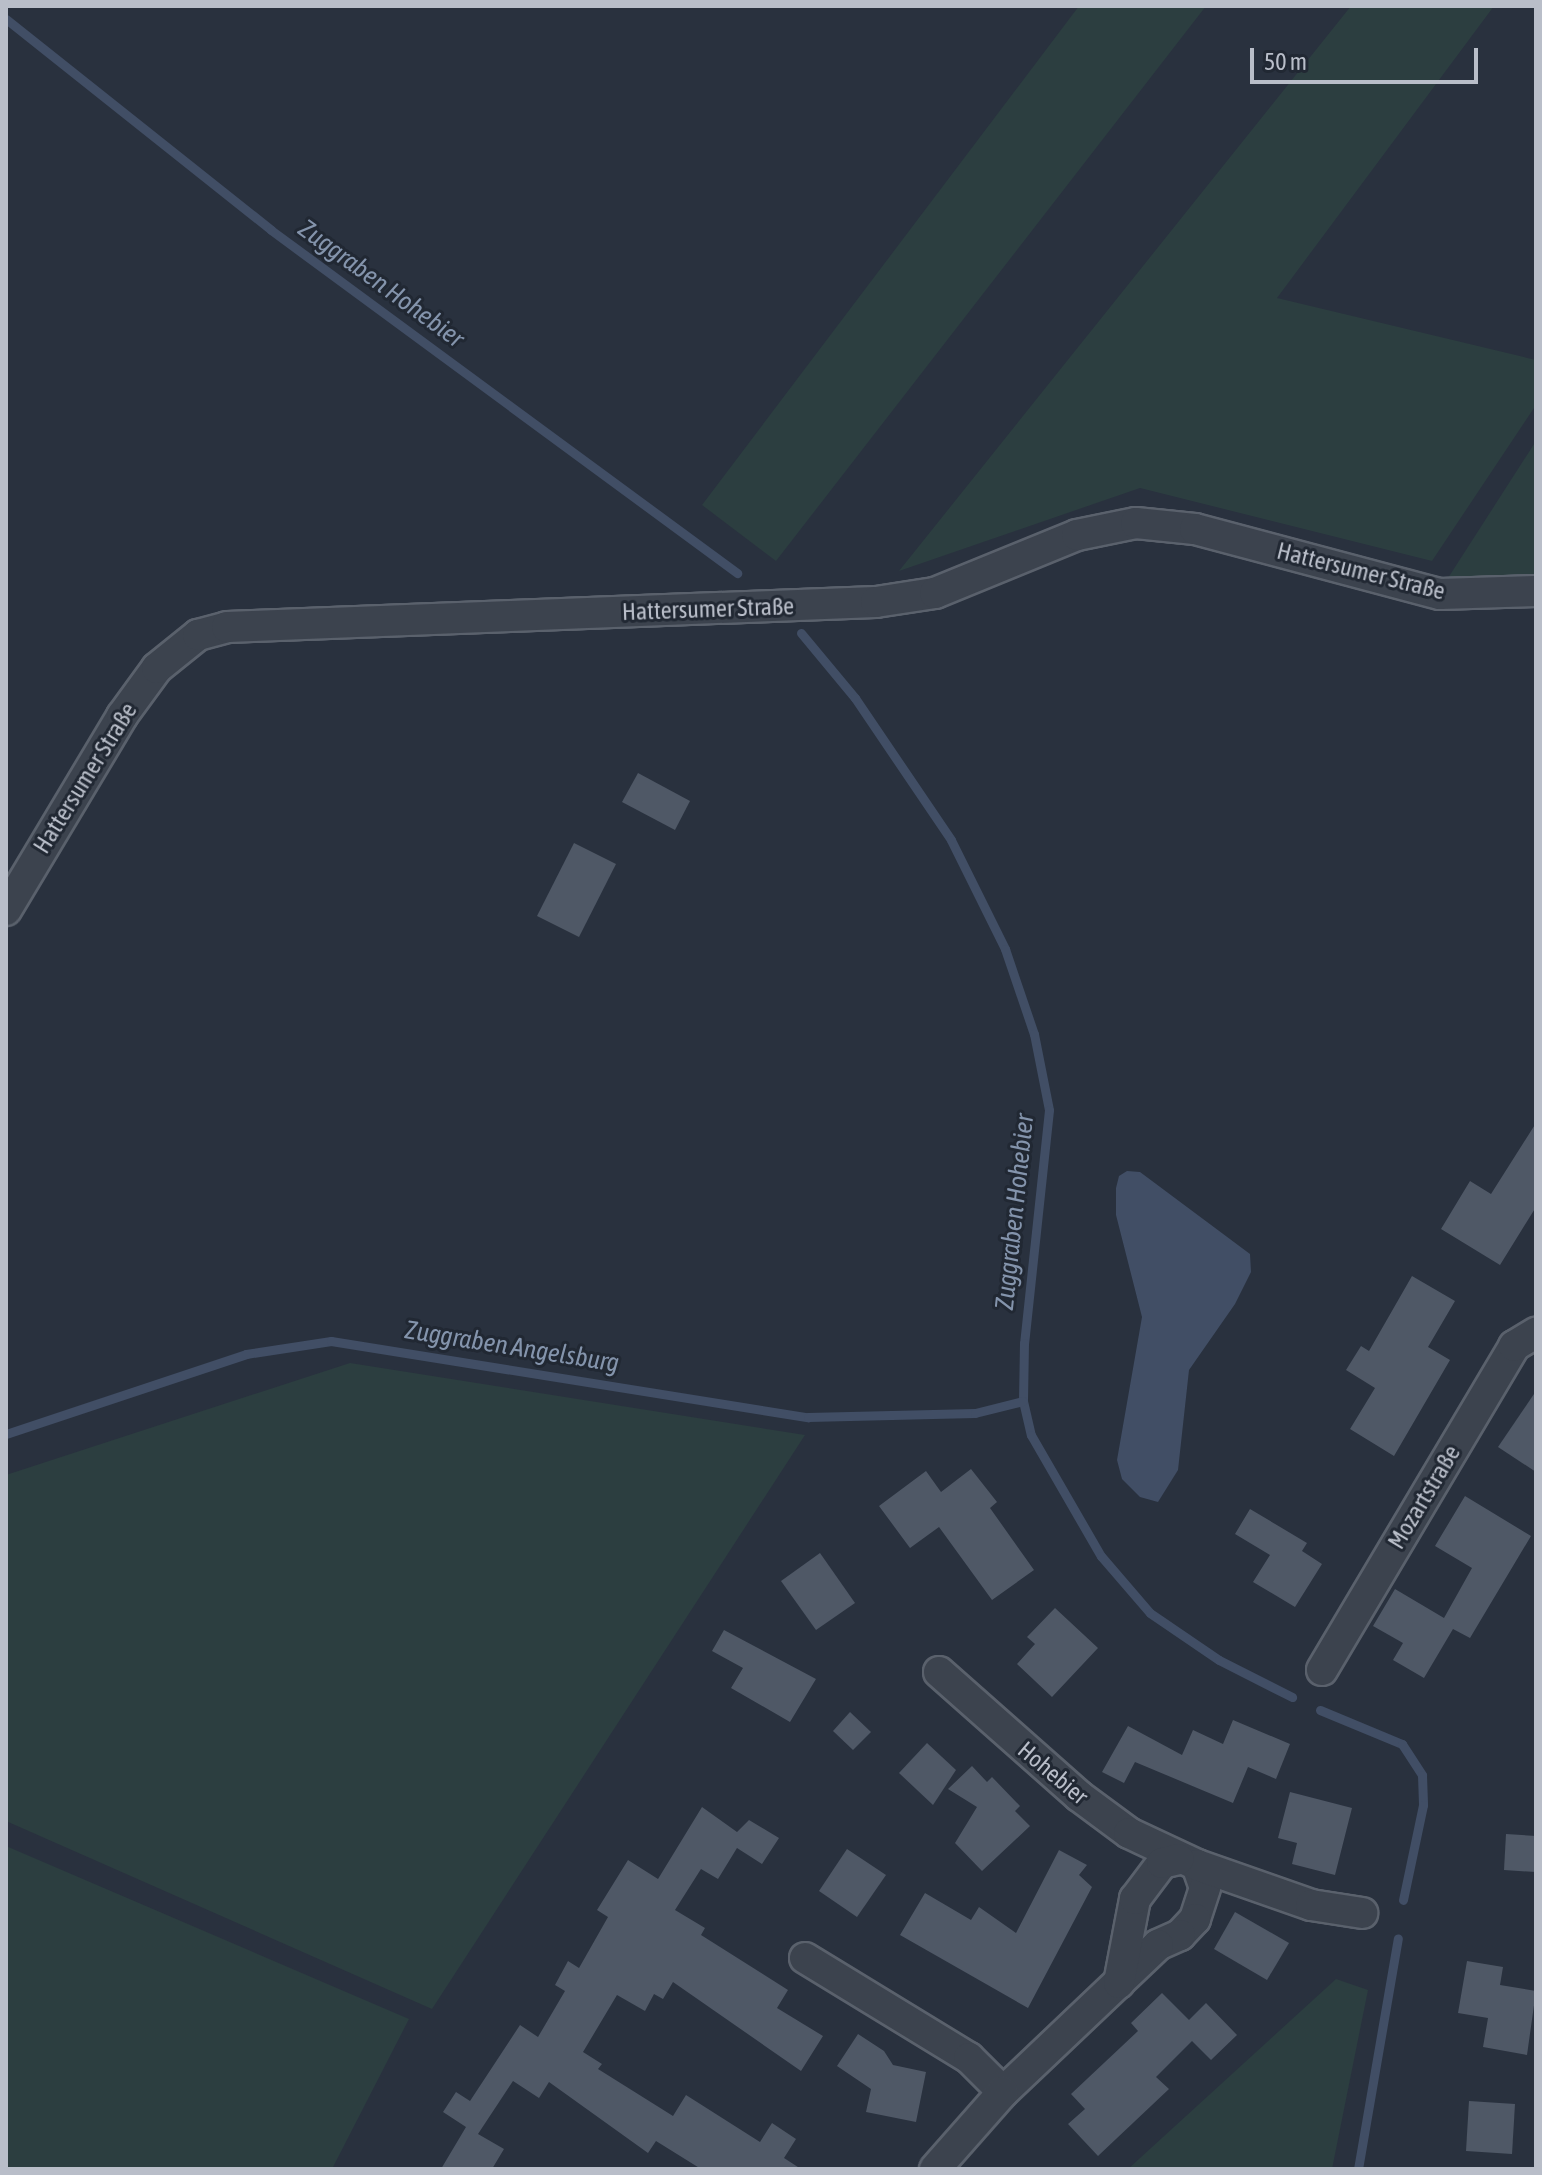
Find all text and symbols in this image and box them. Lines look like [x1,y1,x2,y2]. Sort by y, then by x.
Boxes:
scale bar [1254,32,1482,82]
text: 50 m [1264,48,1307,75]
water label: Zuggraben Hohebier [292,213,470,355]
street label: Hattersumer Straße [1274,536,1448,606]
street label: Hattersumer Straße [621,592,795,626]
street label: Hattersumer Straße [27,697,143,859]
water label: Zuggraben Hohebier [989,1112,1041,1312]
water label: Zuggraben Angelsburg [403,1315,621,1379]
street label: Mozartstraße [1382,1440,1466,1554]
street label: Hohebier [1012,1735,1094,1811]

